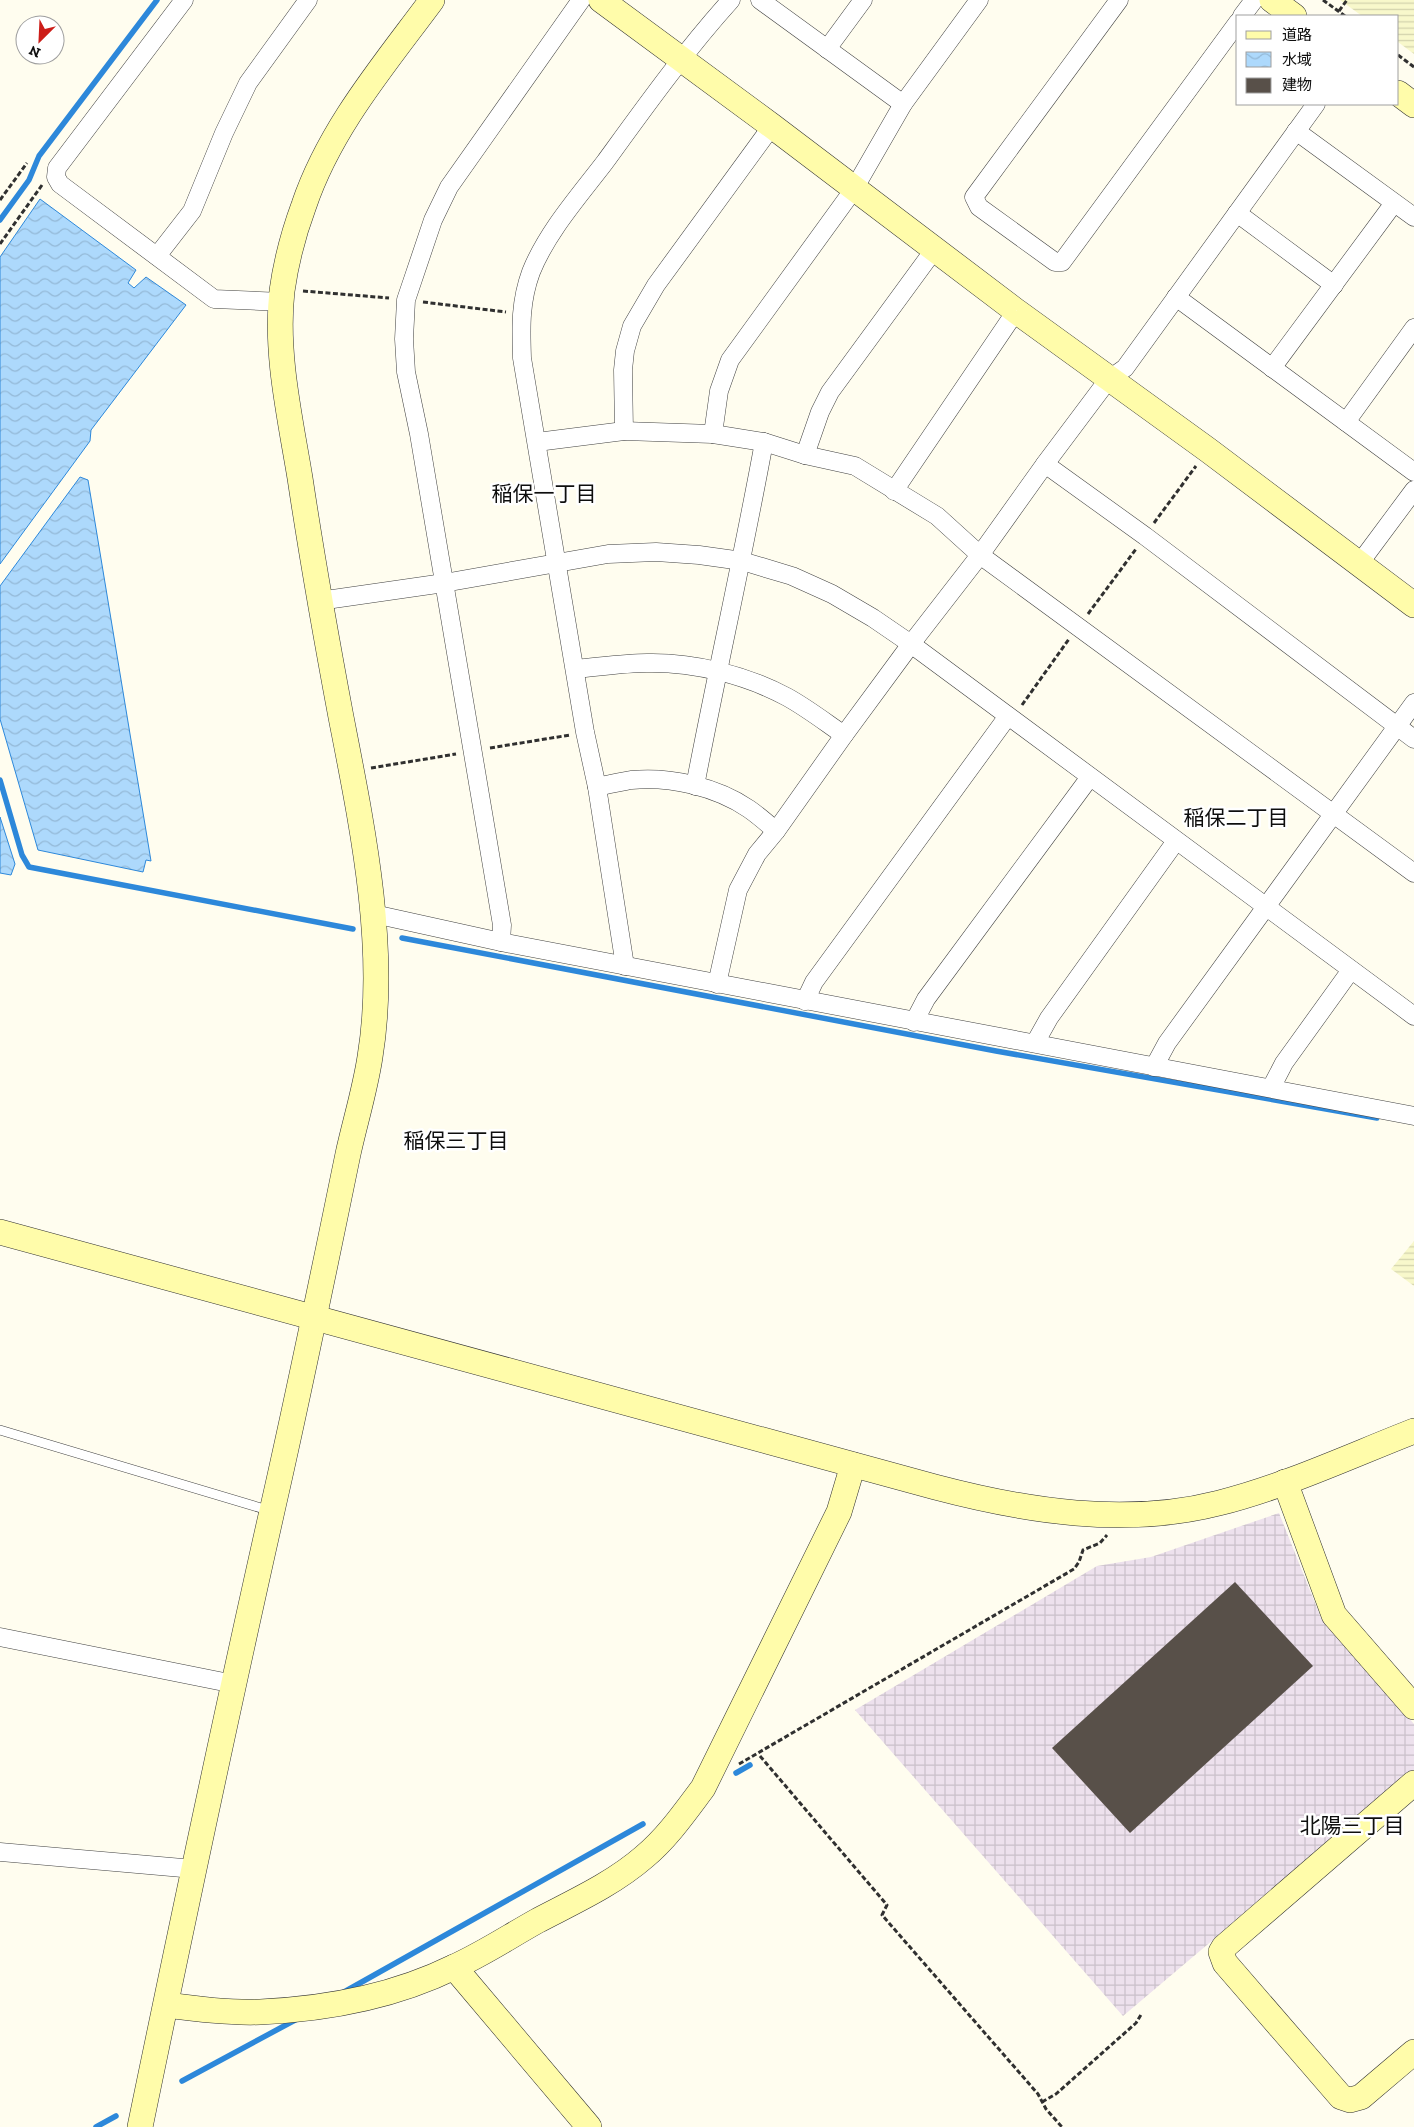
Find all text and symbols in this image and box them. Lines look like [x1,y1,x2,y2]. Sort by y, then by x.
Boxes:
north arrow [15,15,65,65]
legend [1236,15,1399,105]
text: 道路 [1282,26,1312,44]
text: N [26,41,43,61]
text: 水域 [1282,51,1312,69]
text: 建物 [1282,76,1312,94]
district label: 稲保一丁目 [492,481,597,506]
district label: 稲保二丁目 [1184,805,1289,830]
district label: 稲保三丁目 [404,1128,509,1153]
district label: 北陽三丁目 [1300,1813,1405,1838]

